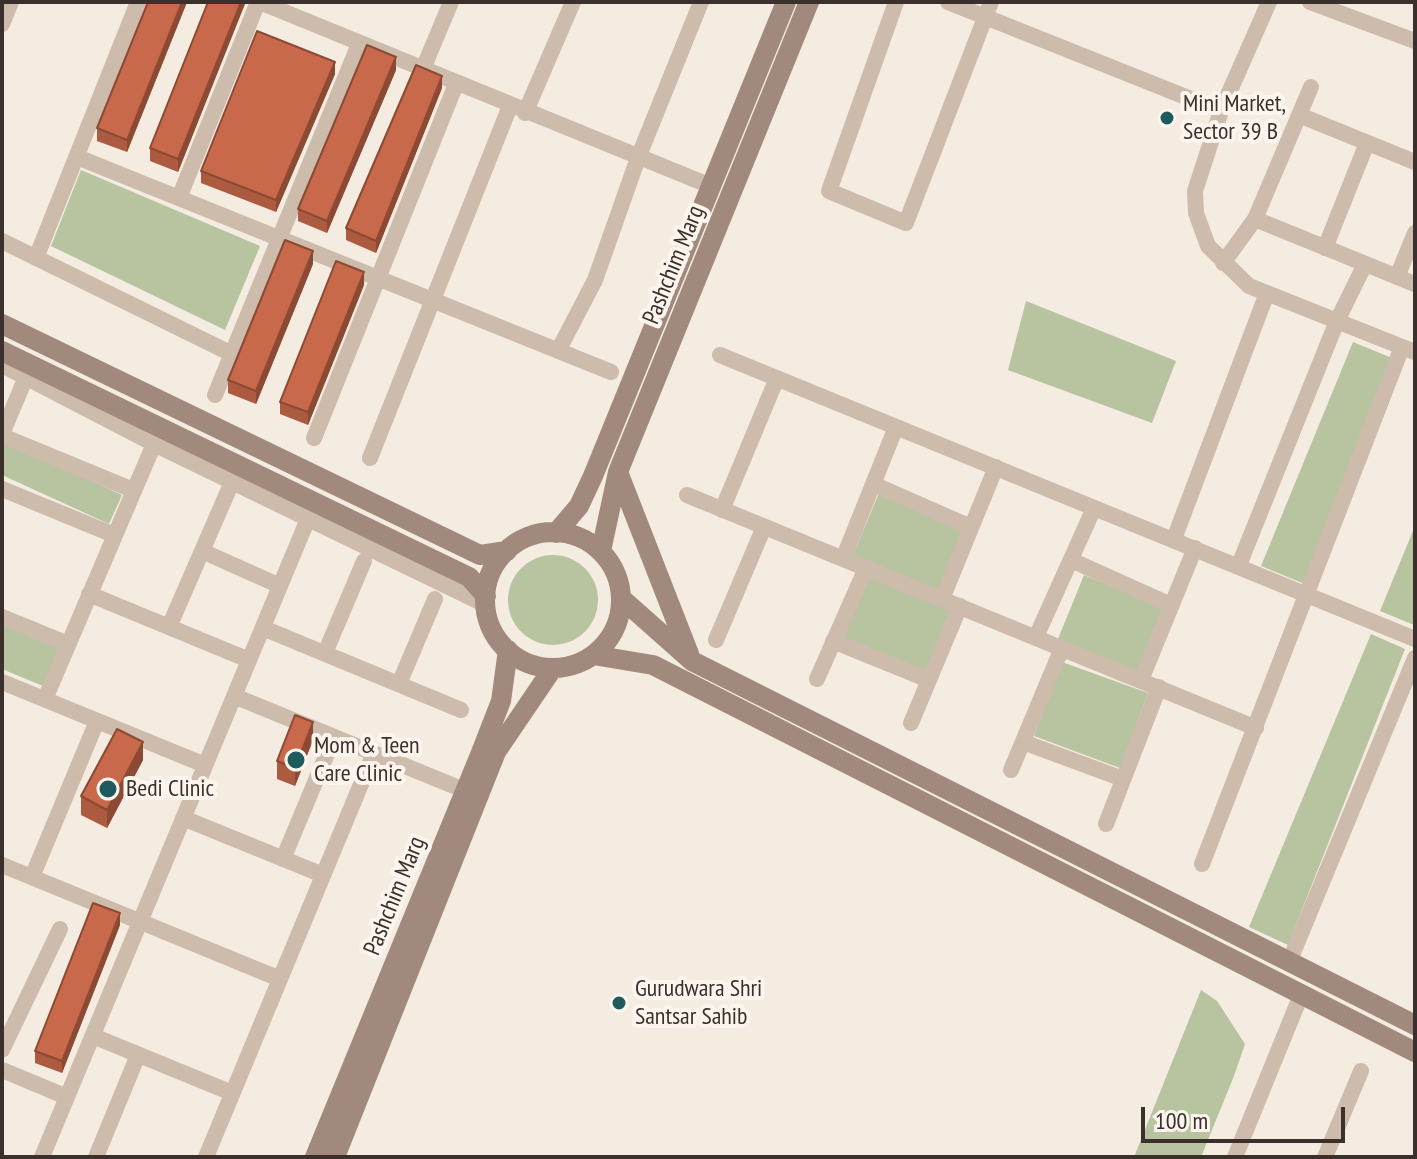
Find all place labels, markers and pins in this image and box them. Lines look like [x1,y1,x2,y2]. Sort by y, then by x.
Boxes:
place label: Mini Market, Sector 39 B [1183,90,1286,146]
marker: Mini Market, Sector 39 B [1158,109,1176,127]
place label: Mom & Teen Care Clinic [314,732,420,788]
marker: Mom & Teen Care Clinic [285,749,307,771]
place label: Bedi Clinic [126,775,214,803]
marker: Bedi Clinic [97,778,119,800]
place label: Gurudwara Shri Santsar Sahib [635,975,762,1031]
marker: Gurudwara Shri Santsar Sahib [610,994,628,1012]

